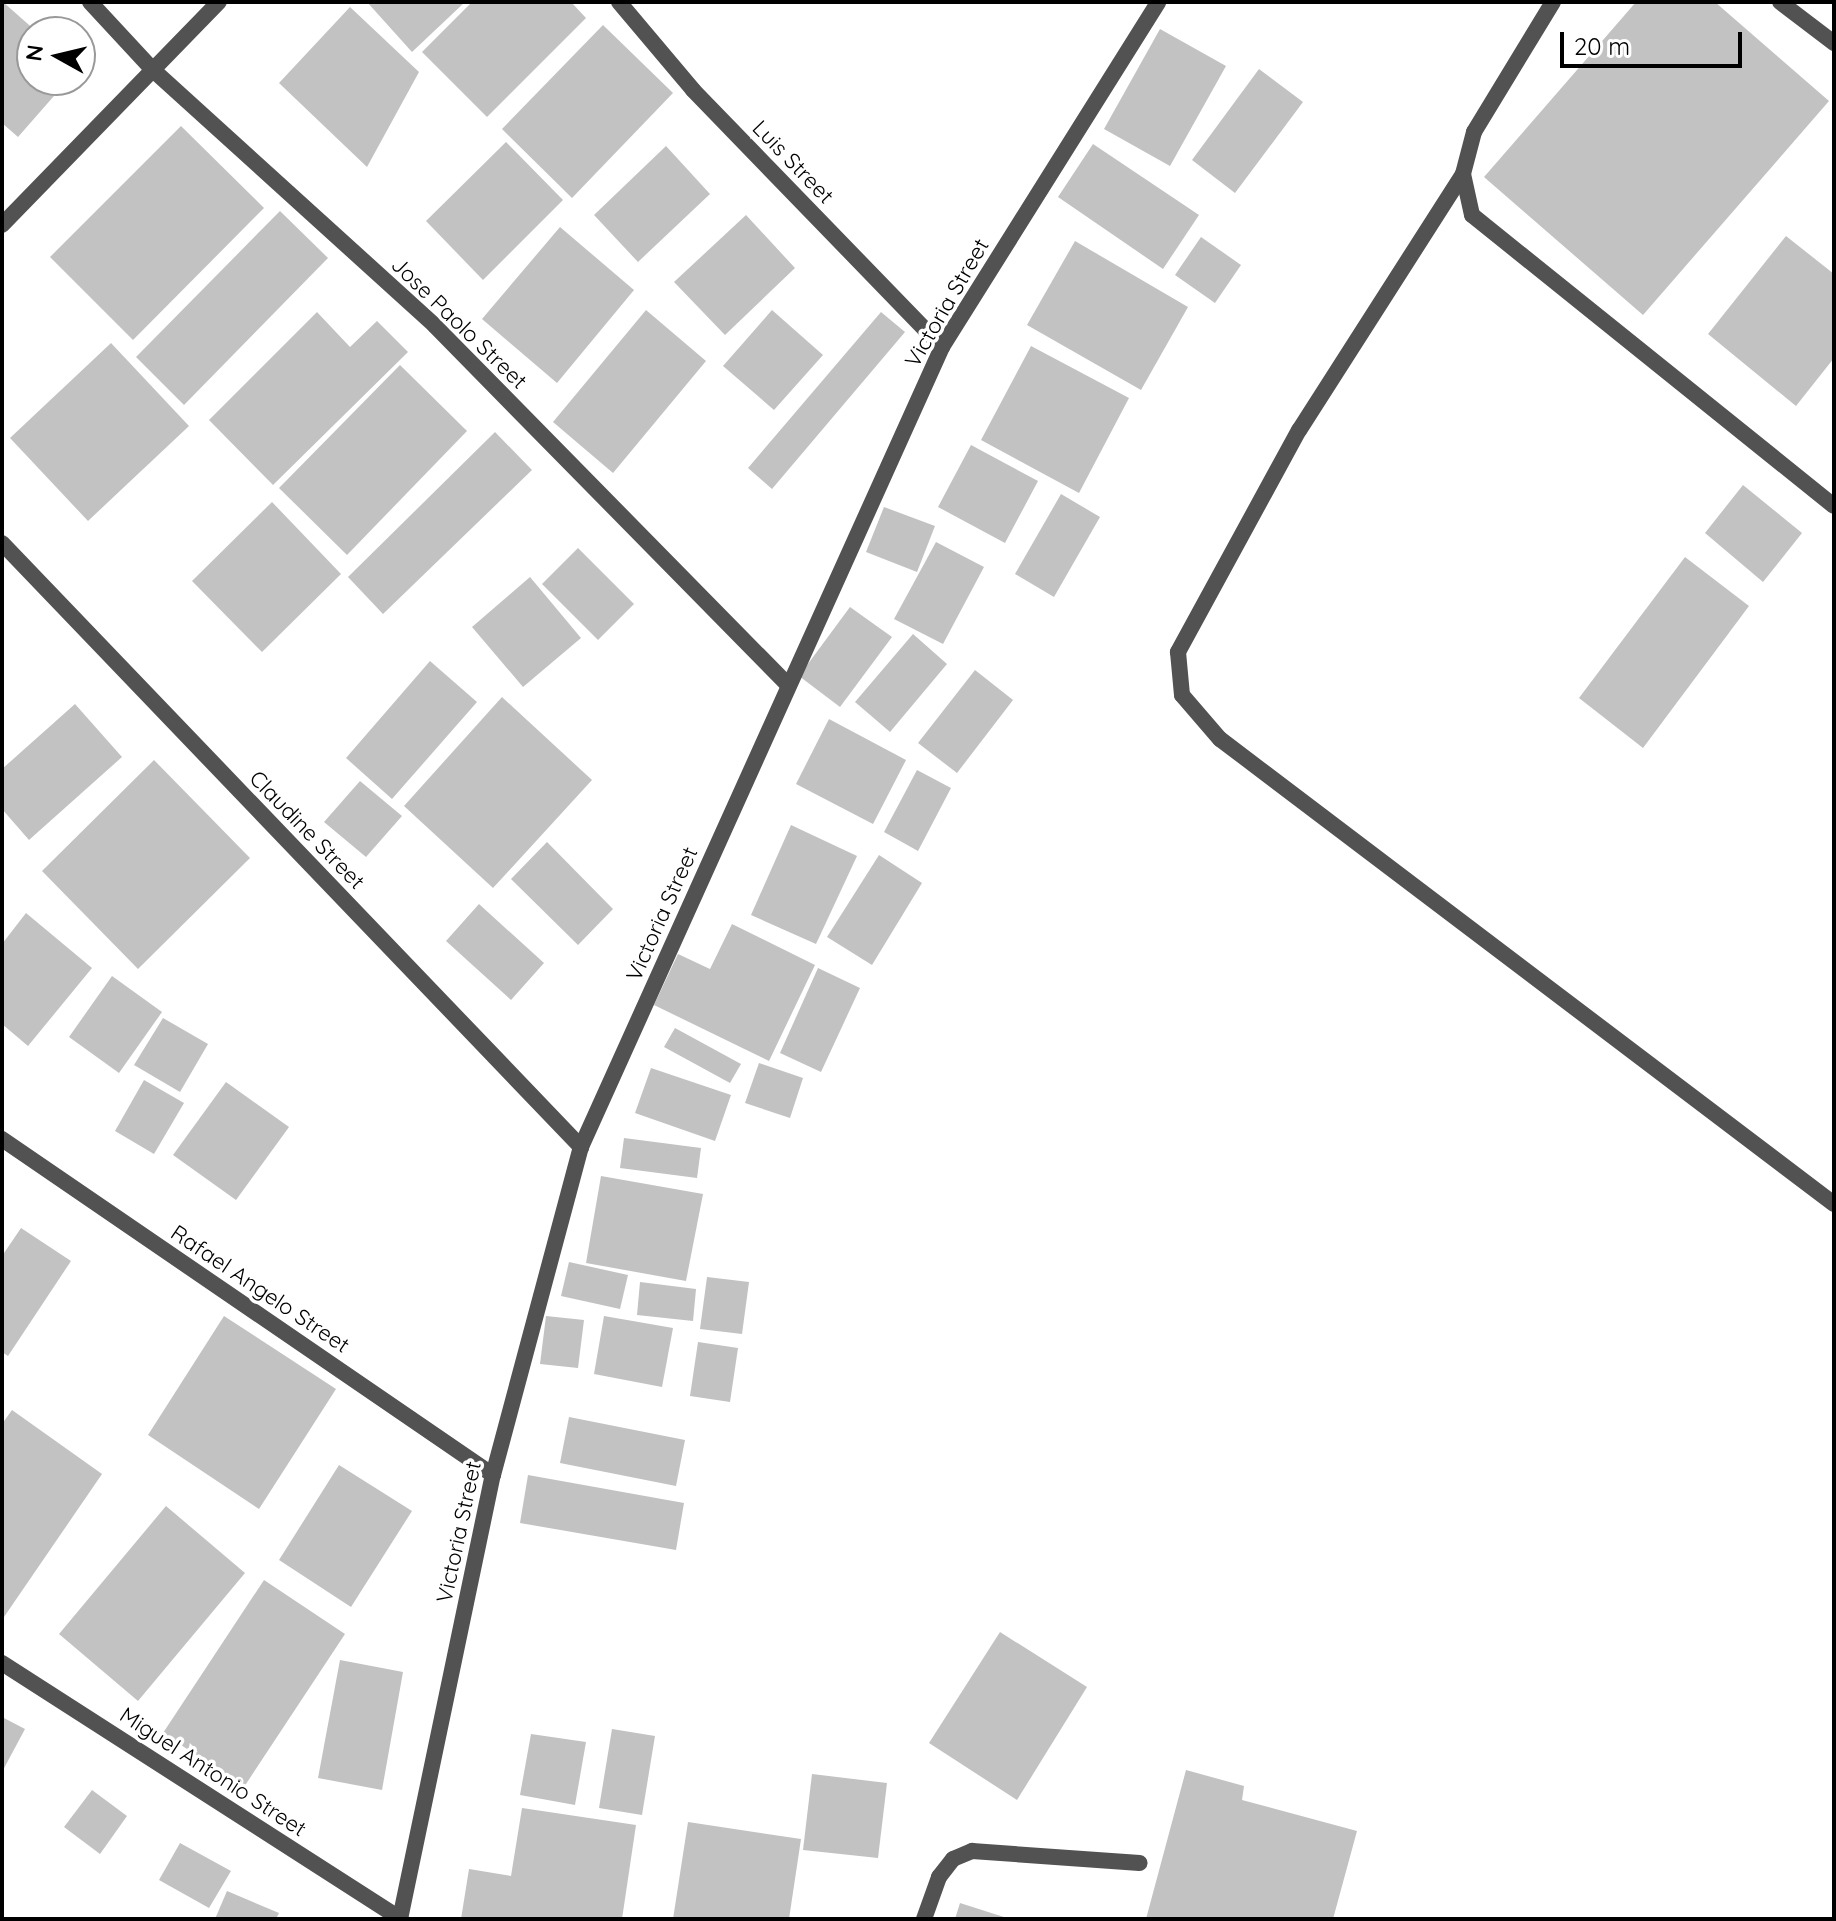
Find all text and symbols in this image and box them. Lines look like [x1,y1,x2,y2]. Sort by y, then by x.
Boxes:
north arrow [16,16,96,96]
scale bar [1564,16,1746,66]
text: 20 m [1574,31,1630,61]
text: N [19,43,49,63]
street label: Luis Street [747,115,839,209]
street label: Victoria Street [900,234,994,372]
street label: Jose Paolo Street [386,252,532,394]
street label: Claudine Street [244,765,370,895]
street label: Victoria Street [621,843,703,985]
street label: Rafael Angelo Street [166,1219,354,1359]
street label: Victoria Street [431,1459,487,1605]
street label: Miguel Antonio Street [115,1702,311,1842]

